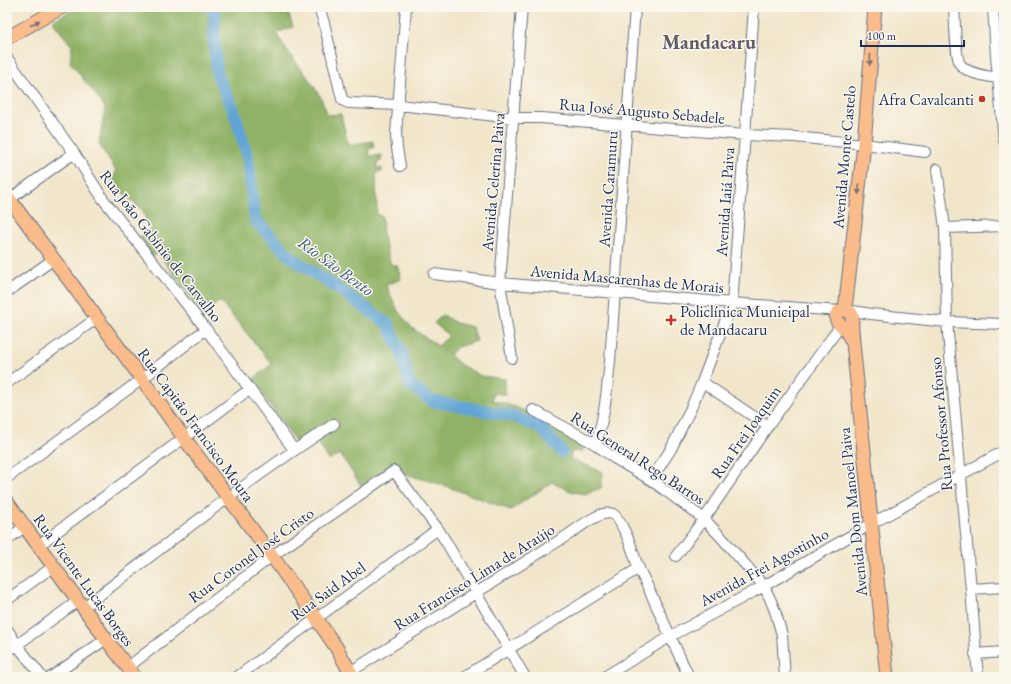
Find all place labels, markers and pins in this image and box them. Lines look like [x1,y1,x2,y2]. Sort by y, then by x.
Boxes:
place label: Afra Cavalcanti [877,89,974,110]
marker: Afra Cavalcanti [977,94,987,104]
place label: Policlínica Municipal de Mandacaru [680,301,810,340]
marker: Policlínica Municipal de Mandacaru [665,314,677,326]

